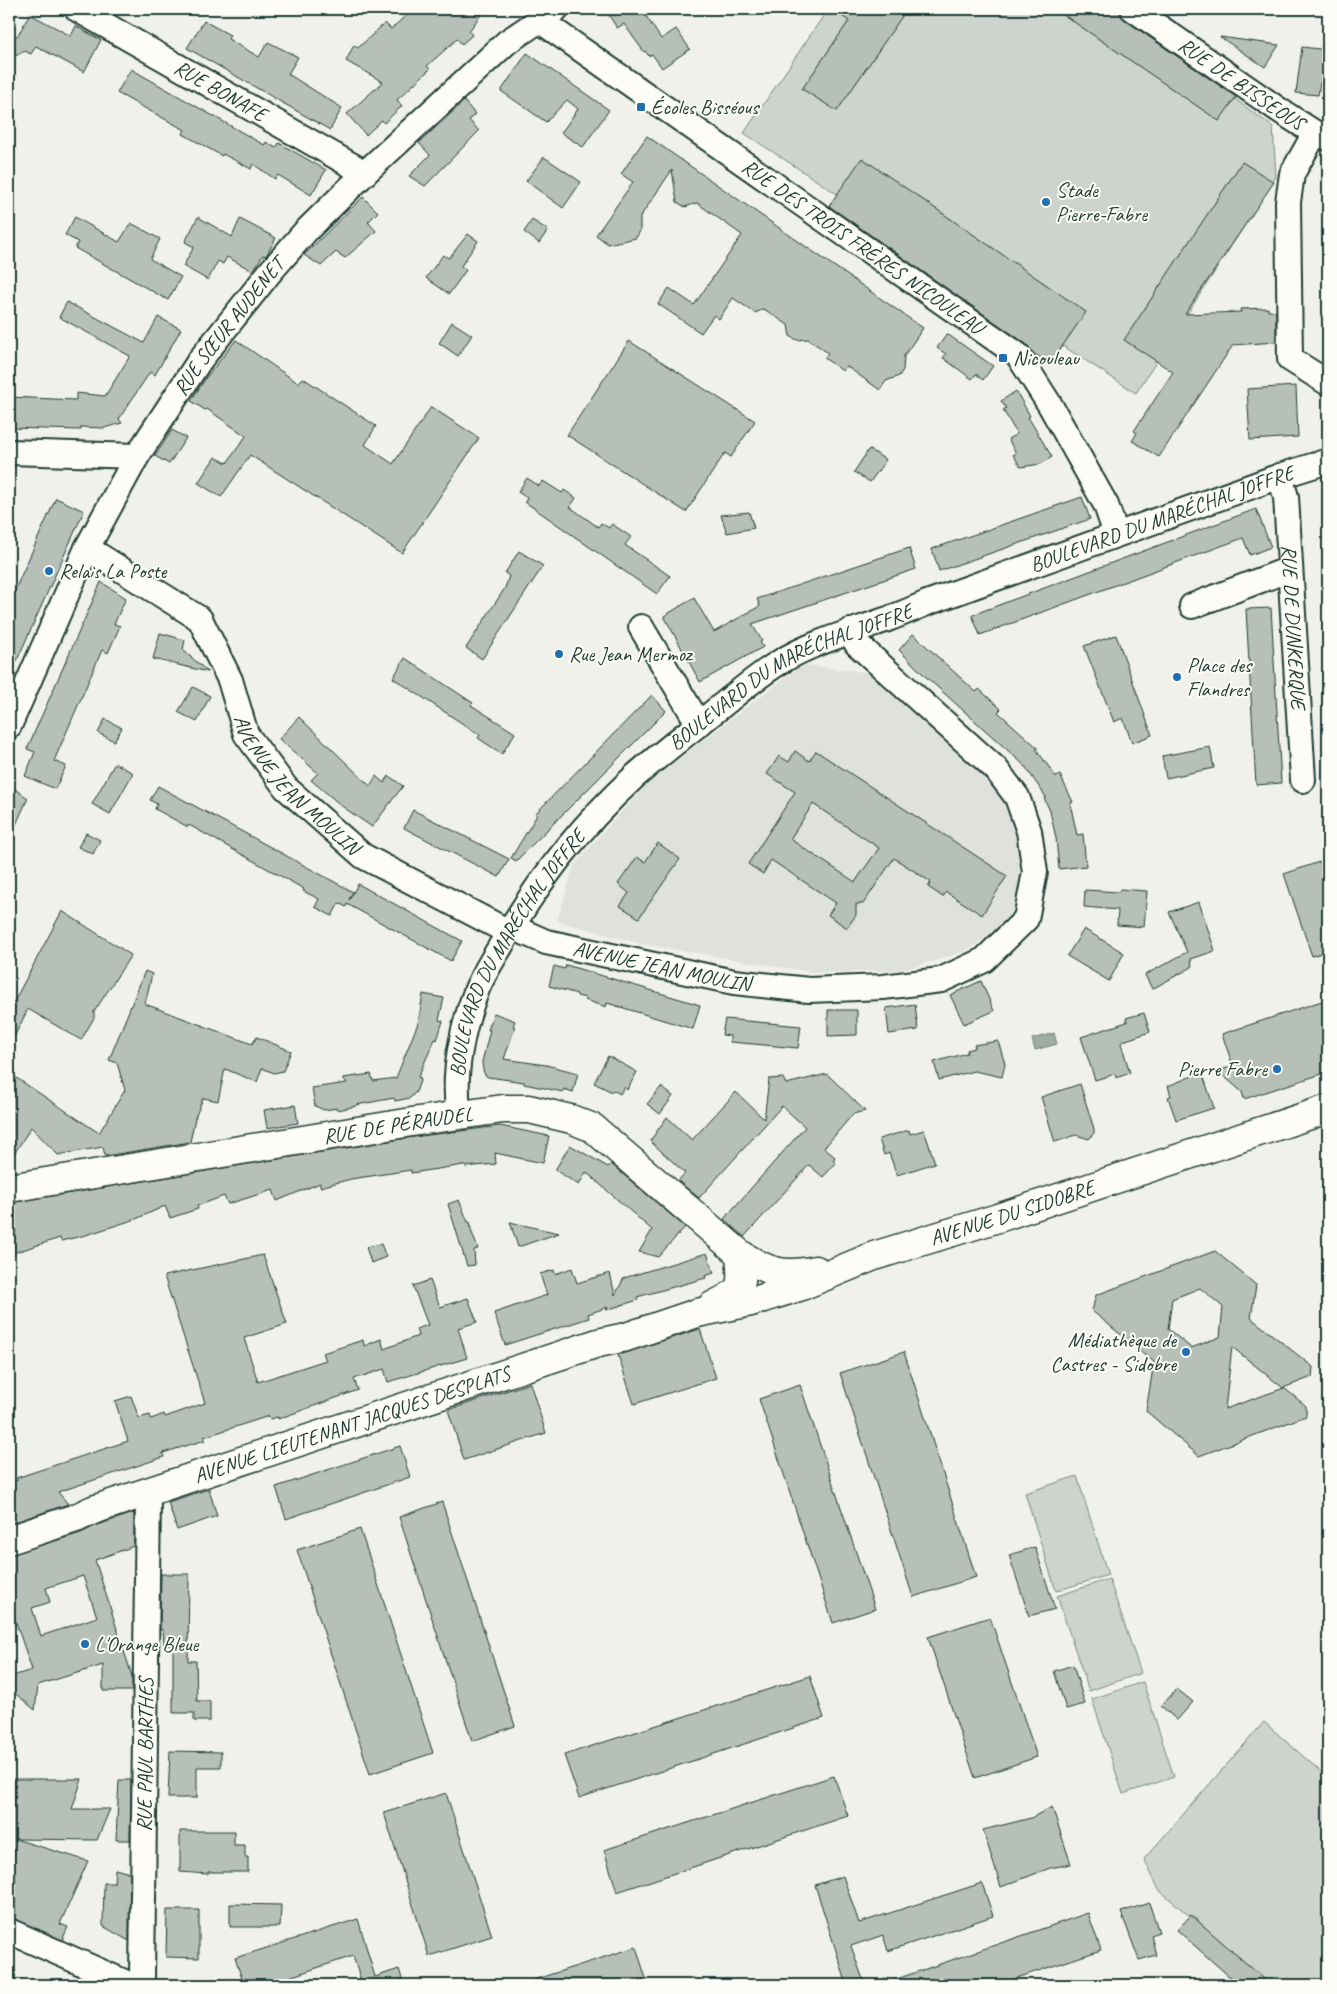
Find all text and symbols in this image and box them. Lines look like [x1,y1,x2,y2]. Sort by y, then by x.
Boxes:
street label: RUE DE BISSEOUS [1174,32,1312,138]
street label: RUE BONAFE [170,54,273,128]
place label: Écoles Bisséous [651,94,760,120]
marker: Écoles Bisséous [635,101,647,113]
street label: RUE DES TROIS FRÈRES NICOULEAU [737,153,991,342]
place label: Stade Pierre-Fabre [1056,177,1148,227]
marker: Stade Pierre-Fabre [1040,196,1052,208]
street label: RUE SŒUR AUDENET [167,249,293,400]
place label: Nicouleau [1013,345,1080,371]
marker: Nicouleau [997,352,1009,364]
street label: BOULEVARD DU MARÉCHAL JOFFRE [1026,459,1299,578]
street label: RUE DE DUNKERQUE [1276,544,1312,713]
place label: Relais La Poste [59,558,167,584]
marker: Relais La Poste [43,565,55,577]
street label: BOULEVARD DU MARÉCHAL JOFFRE [663,597,918,756]
place label: Rue Jean Mermoz [569,641,694,667]
marker: Rue Jean Mermoz [553,648,565,660]
place label: Place des Flandres [1187,652,1253,702]
marker: Place des Flandres [1171,671,1183,683]
street label: AVENUE JEAN MOULIN [228,712,368,862]
street label: BOULEVARD DU MARÉCHAL JOFFRE [444,822,592,1077]
street label: AVENUE JEAN MOULIN [571,935,755,997]
place label: Pierre Fabre [1178,1056,1268,1082]
marker: Pierre Fabre [1271,1063,1283,1075]
street label: RUE DE PÉRAUDEL [321,1100,475,1149]
street label: AVENUE DU SIDOBRE [927,1173,1100,1251]
place label: Médiathèque de Castres - Sidobre [1051,1327,1177,1377]
marker: Médiathèque de Castres - Sidobre [1180,1346,1192,1358]
street label: AVENUE LIEUTENANT JACQUES DESPLATS [190,1359,516,1489]
place label: L'Orange Bleue [95,1631,200,1657]
marker: L'Orange Bleue [79,1638,91,1650]
street label: RUE PAUL BARTHES [131,1675,159,1832]

